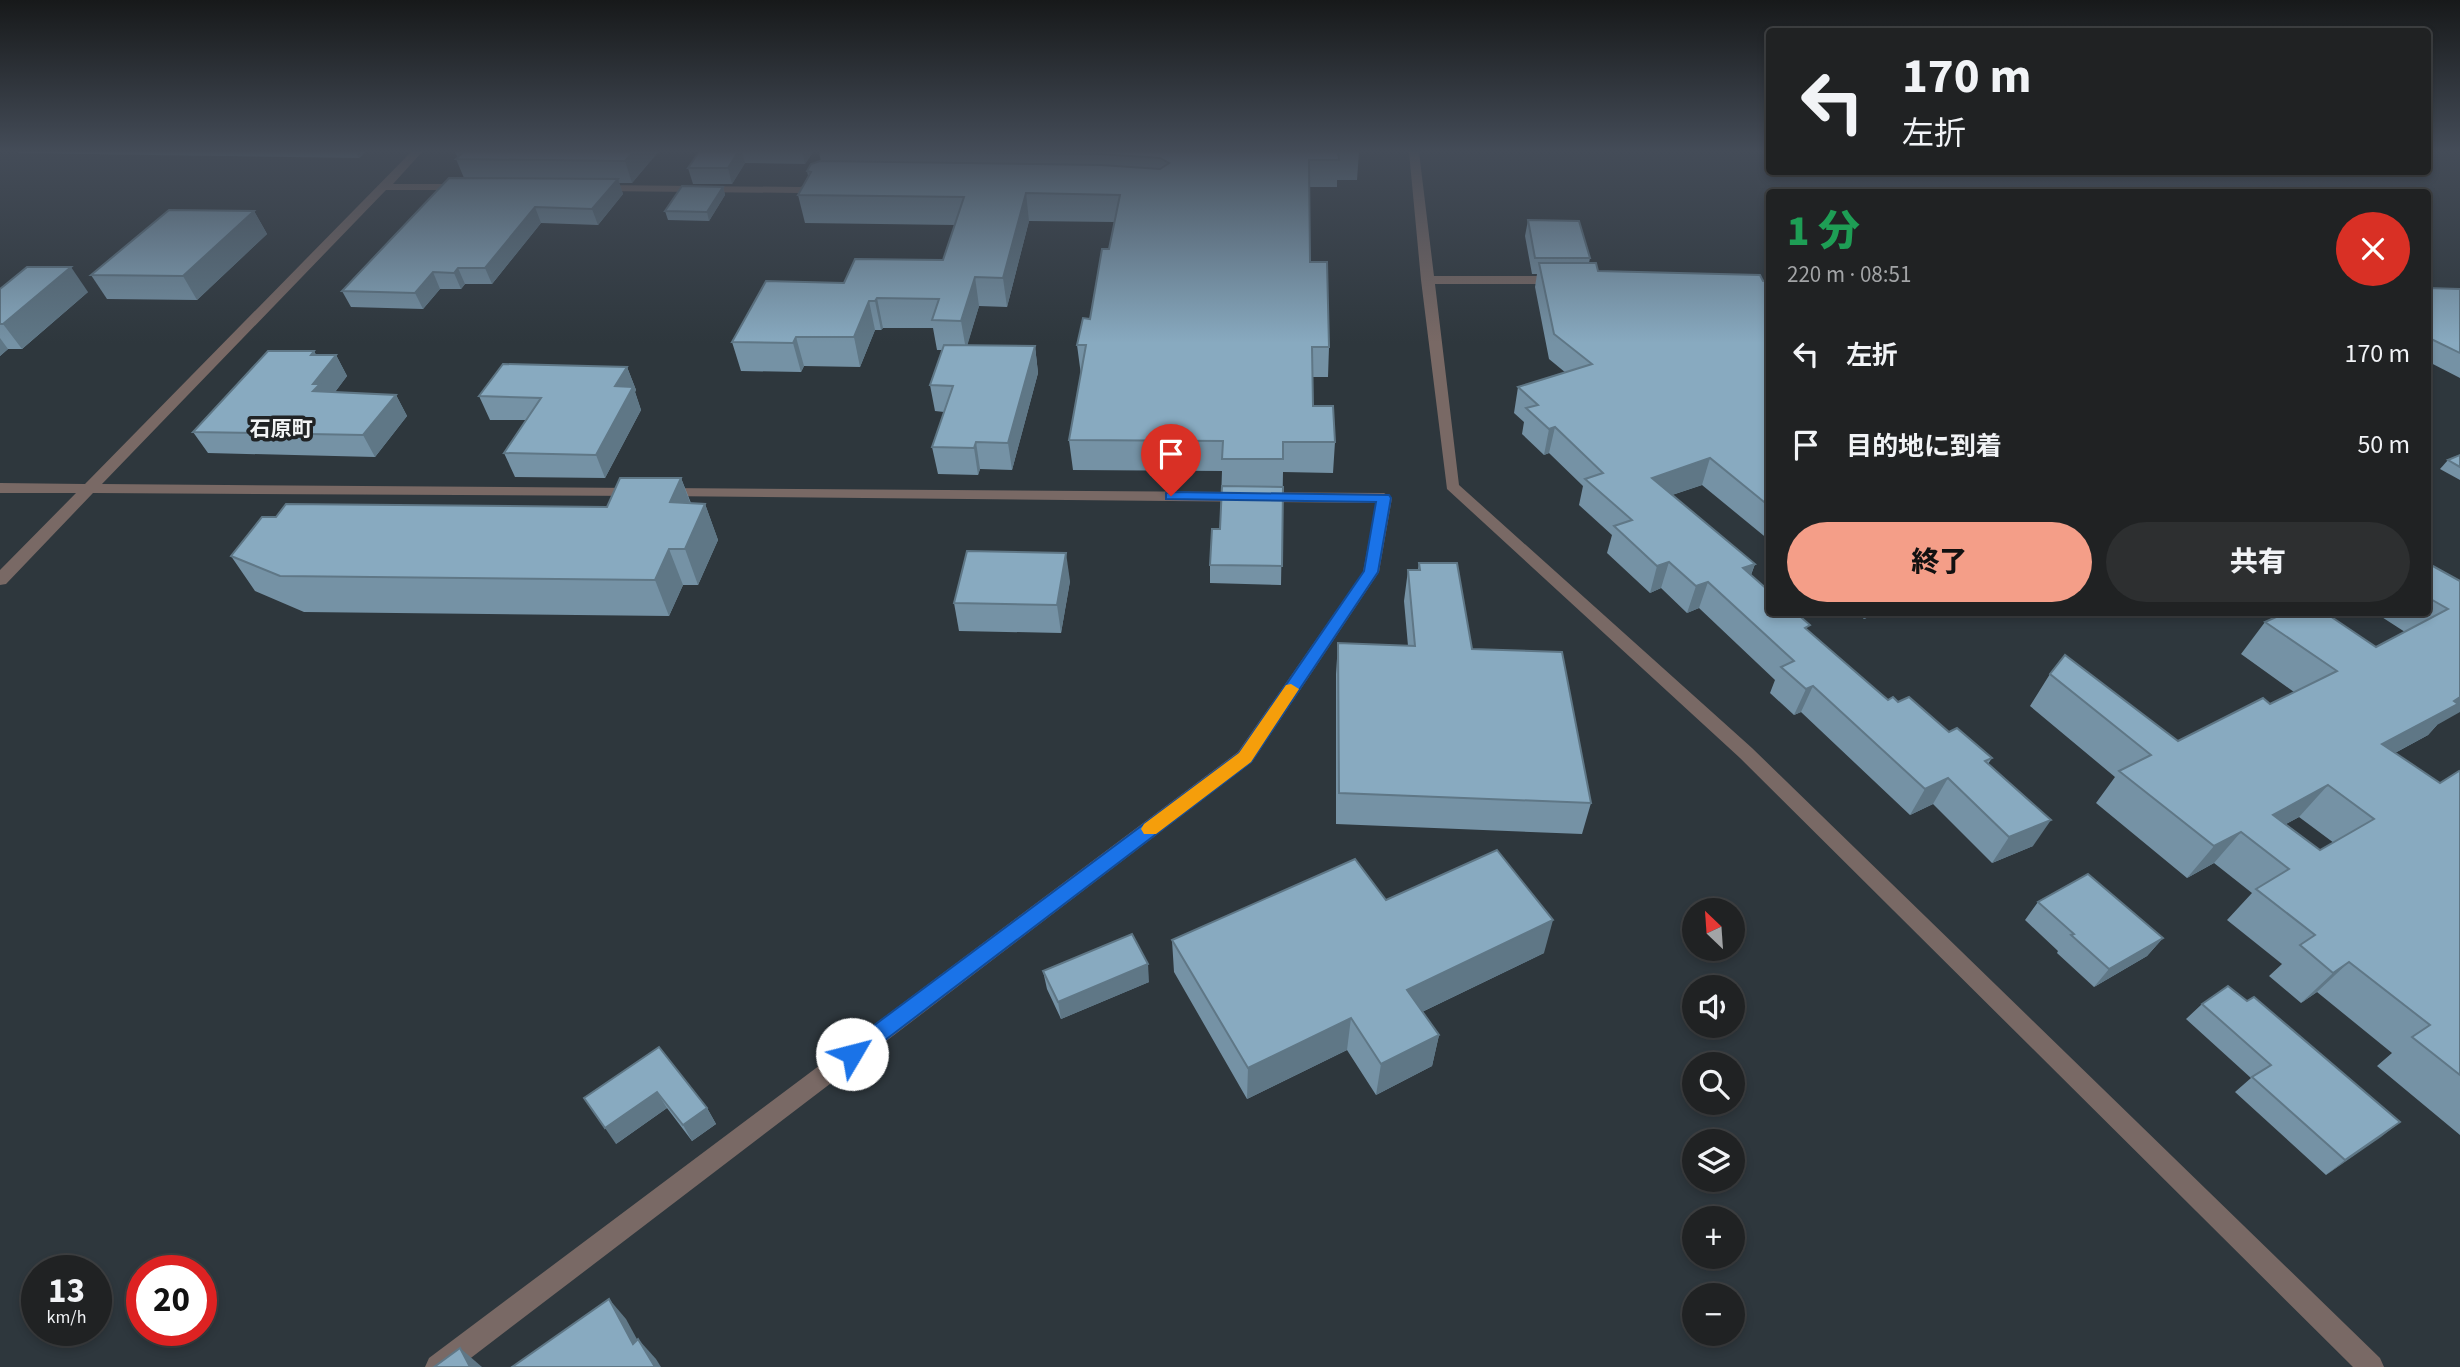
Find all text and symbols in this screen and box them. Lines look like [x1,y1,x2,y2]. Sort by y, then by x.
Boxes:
text: 170 m [1902,42,2031,112]
icon: left [1787,56,1878,147]
text: 左折 [1902,111,1966,157]
text: 1 分 [1787,202,1860,262]
button: close [2336,212,2410,286]
text: 220 m · 08:51 [1787,258,1911,291]
icon: left [1787,335,1825,373]
text: 170 m [2344,335,2410,372]
text: 左折 [1846,337,1898,374]
district label: 石原町 [250,414,313,444]
pin [1141,424,1201,496]
icon: arrive [1787,426,1825,464]
text: 50 m [2357,426,2410,463]
text: 目的地に到着 [1846,428,2002,465]
icon: arrive [1152,435,1190,473]
button: 終了 [1787,522,2092,602]
button: 共有 [2106,522,2410,602]
north arrow [1682,898,1745,961]
map controls [1682,898,1745,1346]
button: sound [1682,975,1745,1038]
position arrow [815,1017,889,1091]
button: search [1682,1052,1745,1115]
button: layers [1682,1129,1745,1192]
button: + [1682,1206,1745,1269]
speed limit sign: 20 [126,1255,217,1346]
text: 13 [48,1266,85,1316]
button: − [1682,1283,1745,1346]
text: km/h [47,1305,86,1330]

